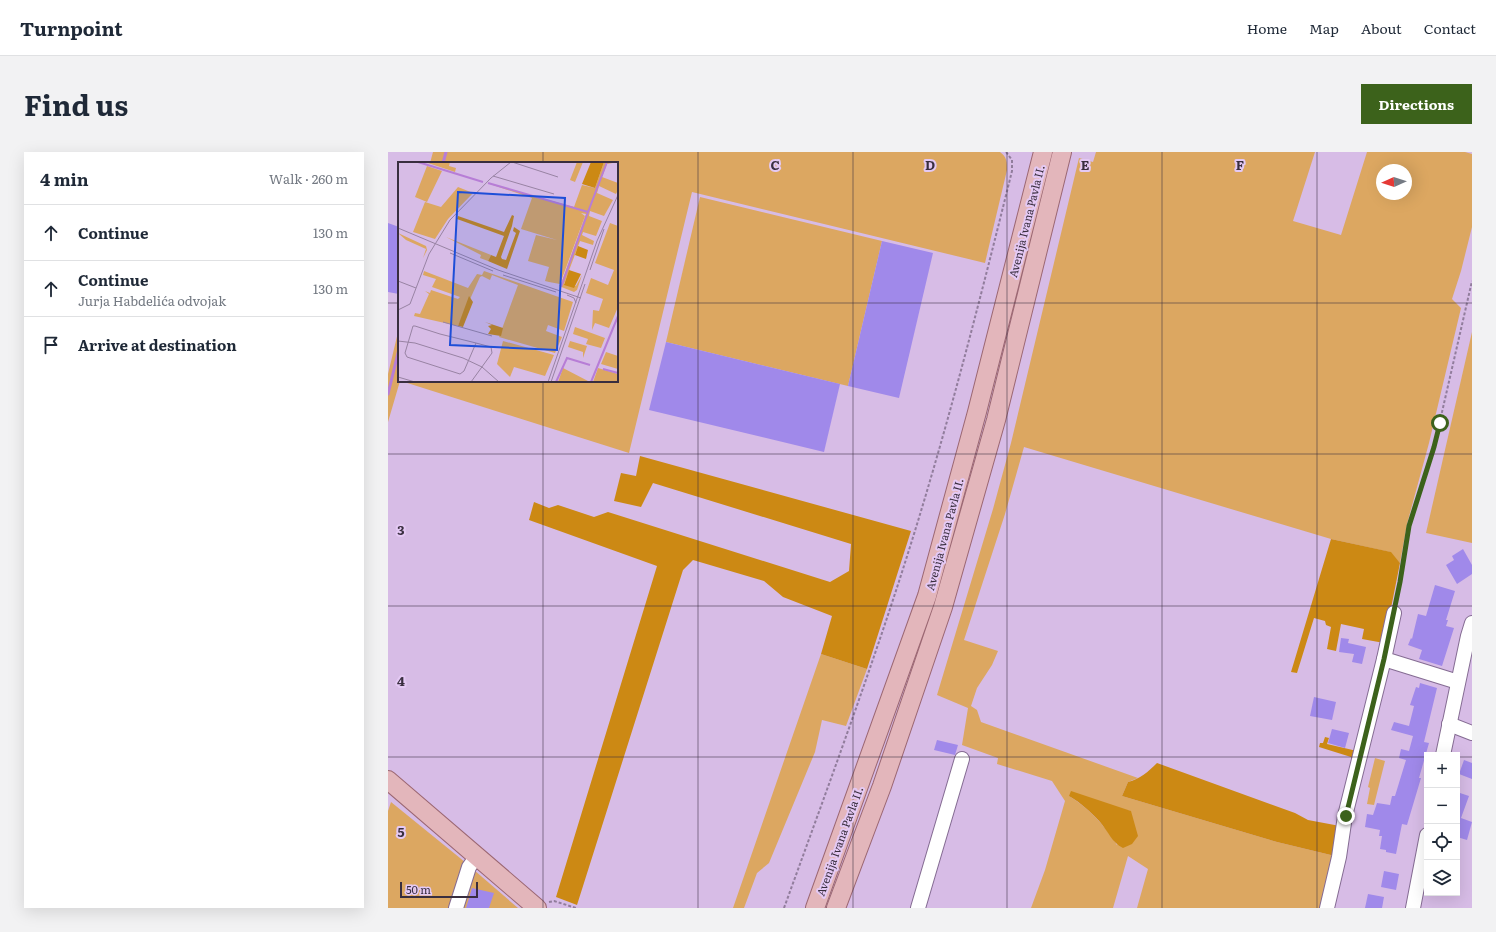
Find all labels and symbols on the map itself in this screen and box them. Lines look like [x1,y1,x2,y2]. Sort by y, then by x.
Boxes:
text: C [770,155,780,174]
text: D [925,155,935,174]
text: E [1081,155,1090,174]
text: F [1236,155,1244,174]
inset map [398,162,618,382]
street label: Avenija Ivana Pavla II. [1004,163,1048,279]
north arrow [1376,164,1412,200]
route start [1431,414,1449,432]
street label: Avenija Ivana Pavla II. [921,476,967,592]
text: 3 [397,520,405,539]
text: 4 [397,671,405,690]
street label: Avenija Ivana Pavla II. [812,784,866,898]
route end [1337,807,1355,825]
text: 5 [397,822,405,841]
scale bar [400,880,478,899]

